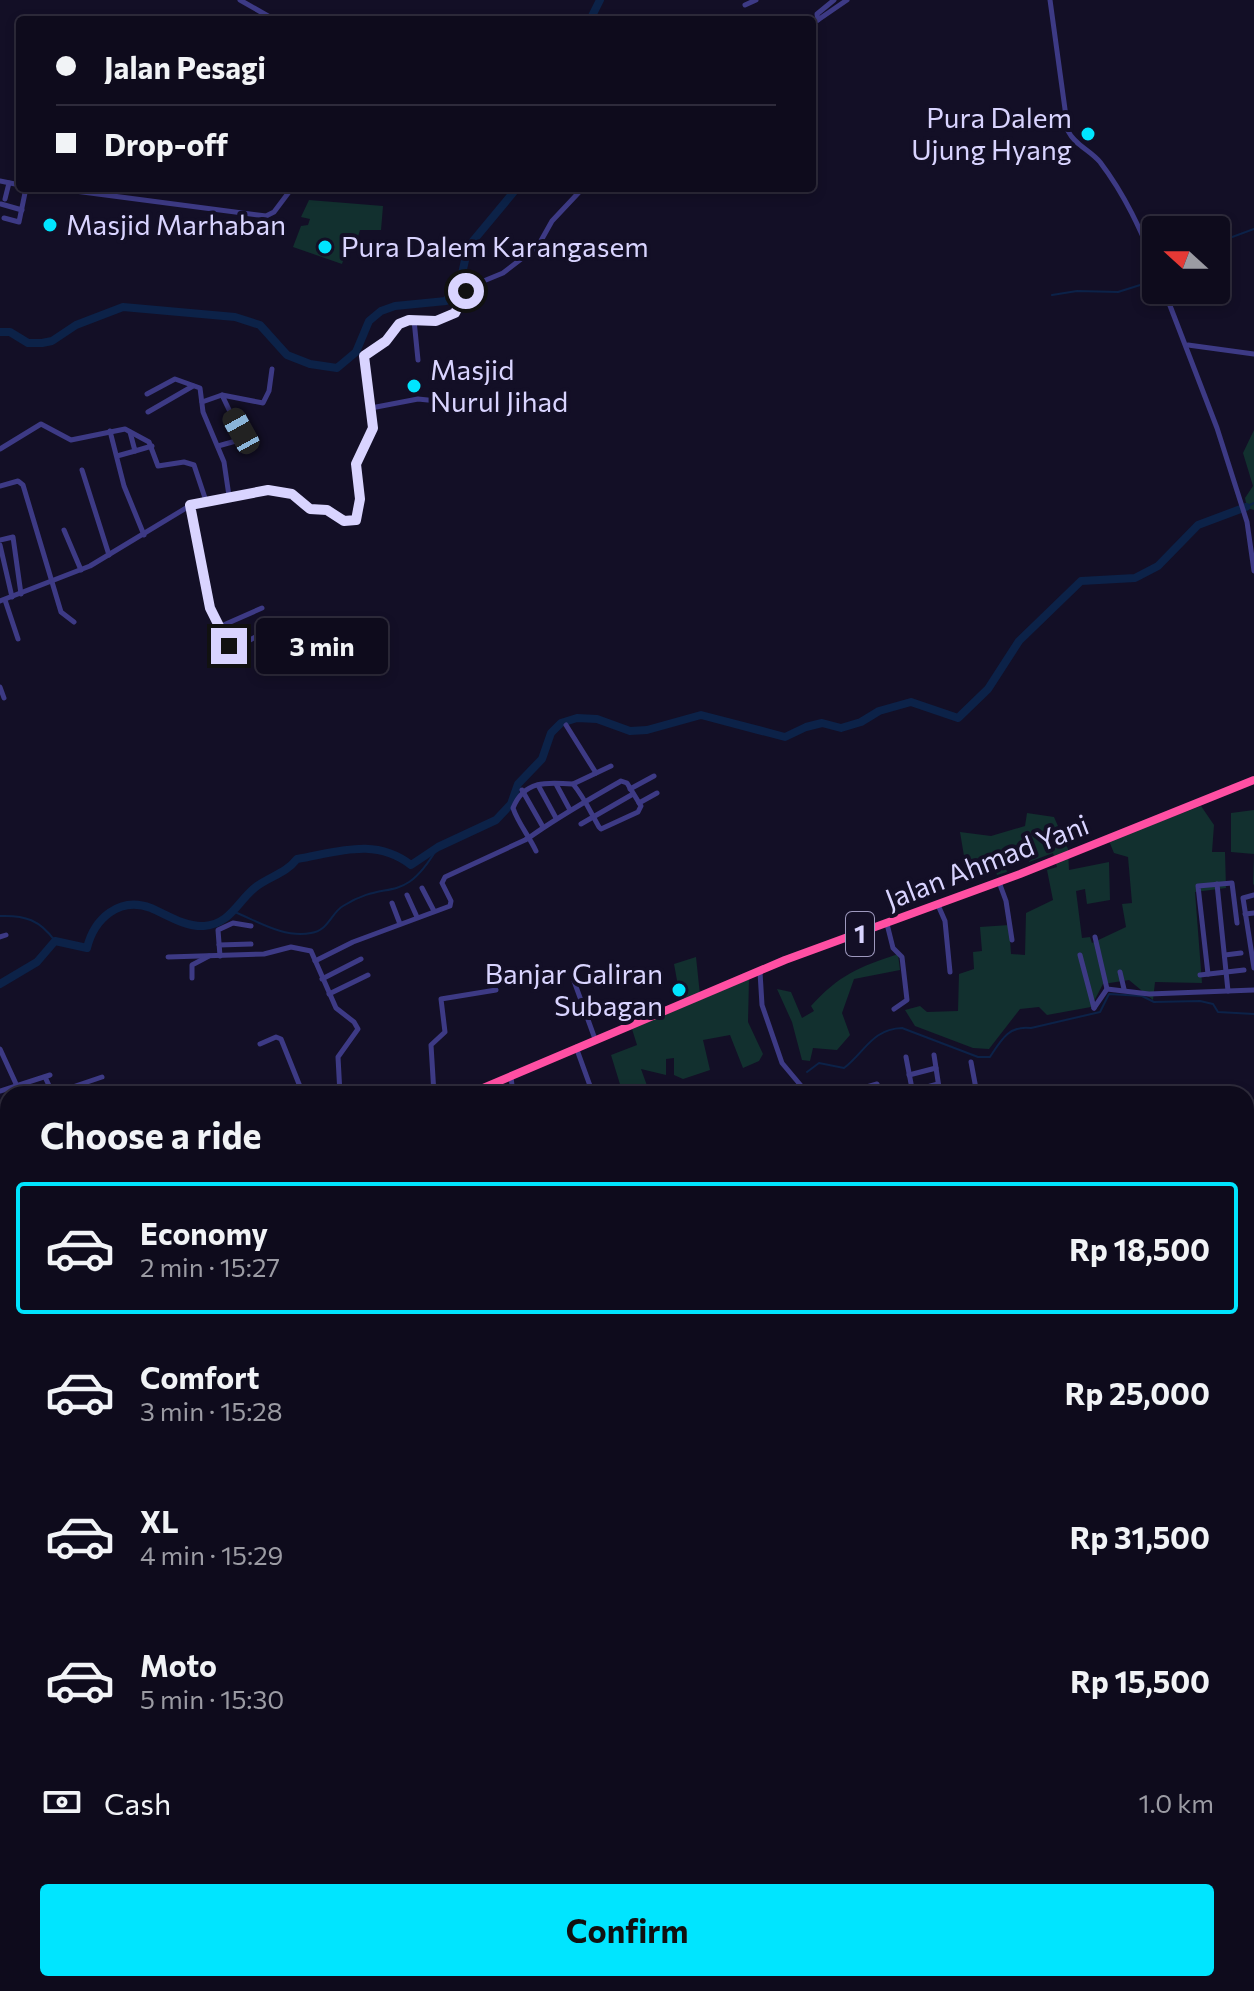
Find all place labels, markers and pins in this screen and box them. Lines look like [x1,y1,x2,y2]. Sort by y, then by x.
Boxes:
place label: Pura Dalem Ujung Hyang [911,100,1072,166]
marker: Pura Dalem Ujung Hyang [1079,125,1097,143]
place label: Masjid Marhaban [66,207,286,241]
marker: Masjid Marhaban [41,216,59,234]
place label: Pura Dalem Karangasem [341,229,649,263]
marker: Pura Dalem Karangasem [316,238,334,256]
place label: Masjid Nurul Jihad [430,352,568,418]
marker: Masjid Nurul Jihad [405,377,423,395]
place label: Banjar Galiran Subagan [485,956,663,1022]
marker: Banjar Galiran Subagan [670,981,688,999]

